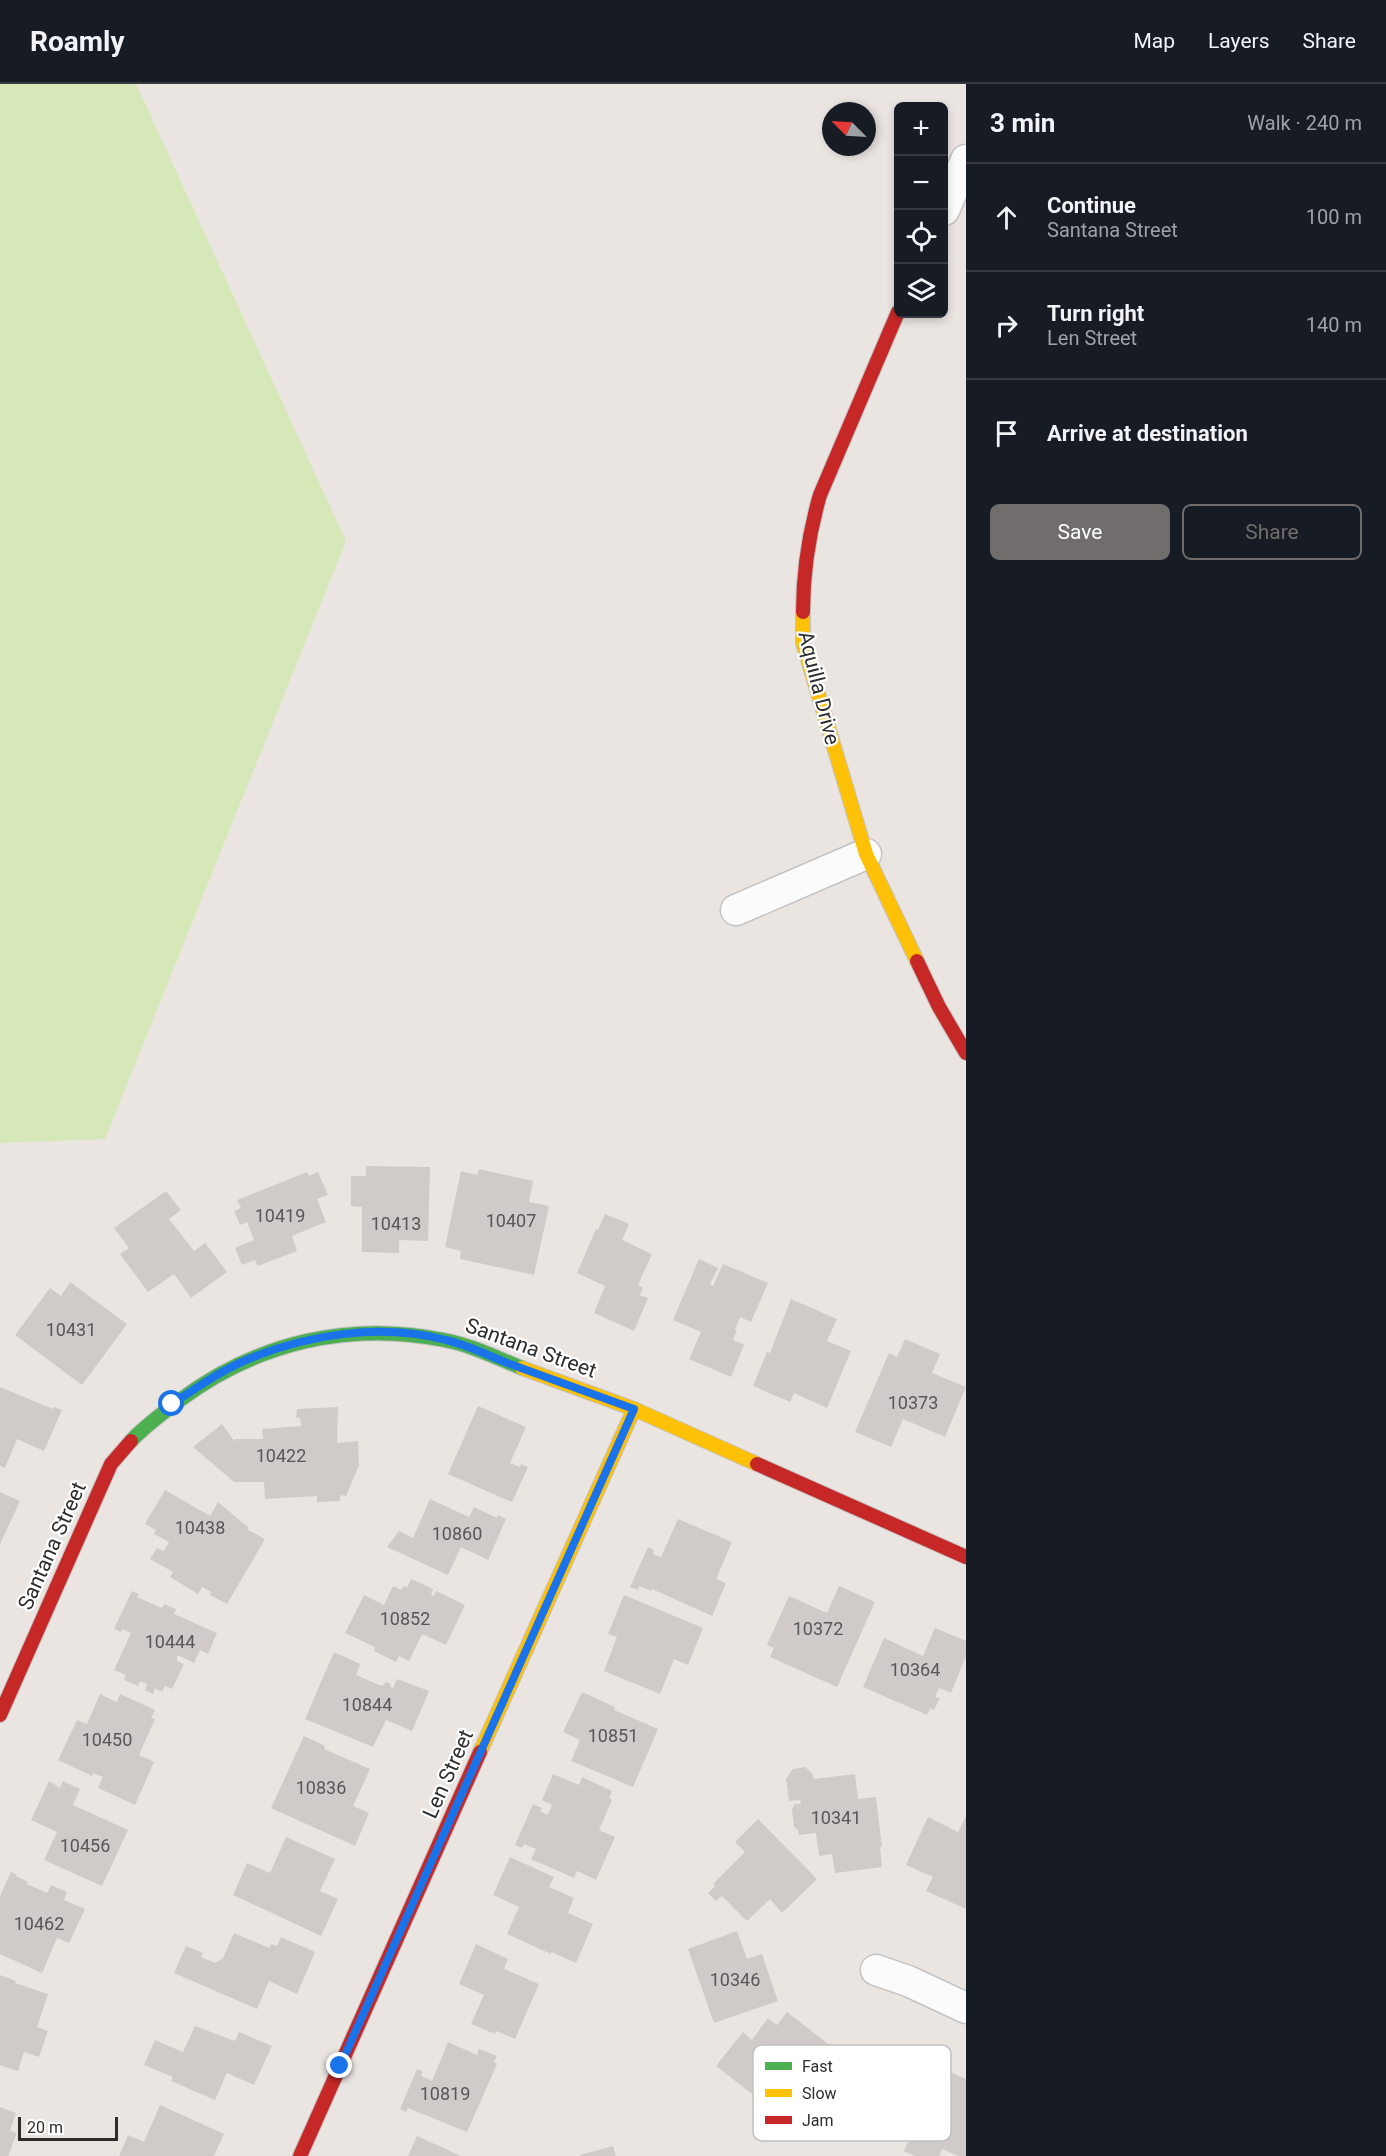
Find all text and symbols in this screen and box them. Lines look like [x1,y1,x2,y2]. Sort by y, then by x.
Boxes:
text: Roamly [30,25,125,58]
text: Map [1133,29,1175,53]
text: Layers [1208,29,1269,53]
text: Share [1302,29,1356,53]
north arrow [822,102,876,156]
map controls [894,102,948,318]
button: + [894,102,948,156]
text: 3 min [990,108,1055,138]
text: Walk · 240 m [1247,111,1362,135]
button: − [894,156,948,210]
text: Continue [1047,193,1136,218]
icon: ahead [990,201,1023,234]
text: 100 m [1306,205,1362,229]
button: locate [894,210,948,264]
text: Santana Street [1047,218,1178,242]
button: layers [894,264,948,318]
text: Turn right [1047,301,1144,326]
icon: right [990,309,1023,342]
text: 140 m [1306,313,1362,337]
text: Len Street [1047,326,1137,350]
icon: arrive [990,417,1023,450]
text: Arrive at destination [1047,421,1248,446]
button: Save [990,504,1170,560]
button: Share [1182,504,1362,560]
street label: Aquilla Drive [793,629,845,747]
house number: 10419 [255,1205,305,1226]
house number: 10407 [486,1210,536,1231]
house number: 10413 [371,1213,421,1234]
street label: Santana Street [462,1313,600,1383]
house number: 10431 [46,1319,96,1340]
route start [158,1390,184,1416]
house number: 10373 [888,1392,938,1413]
house number: 10422 [256,1445,306,1466]
street label: Santana Street [13,1478,91,1614]
house number: 10438 [175,1517,225,1538]
house number: 10860 [432,1523,482,1544]
house number: 10852 [380,1608,430,1629]
house number: 10372 [793,1618,843,1639]
house number: 10444 [145,1631,195,1652]
house number: 10364 [890,1659,940,1680]
house number: 10844 [342,1694,392,1715]
house number: 10851 [588,1725,638,1746]
street label: Len Street [418,1726,478,1822]
house number: 10450 [82,1729,132,1750]
house number: 10836 [296,1777,346,1798]
house number: 10341 [811,1807,861,1828]
house number: 10456 [60,1835,110,1856]
house number: 10462 [14,1913,64,1934]
house number: 10346 [710,1969,760,1990]
legend [753,2045,951,2141]
route end [326,2052,352,2078]
text: Fast [802,2057,833,2076]
house number: 10819 [420,2083,470,2104]
text: Slow [802,2084,837,2103]
text: Jam [802,2111,834,2130]
scale bar [18,2114,118,2142]
text: 20 m [27,2118,63,2137]

